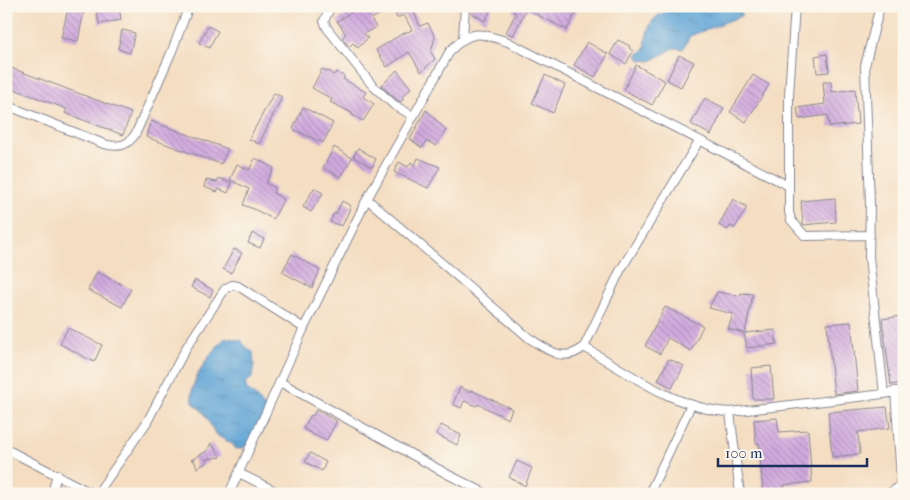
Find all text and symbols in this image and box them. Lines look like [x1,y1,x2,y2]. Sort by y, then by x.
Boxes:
scale bar [718,435,866,467]
text: 100 m [725,444,763,462]

